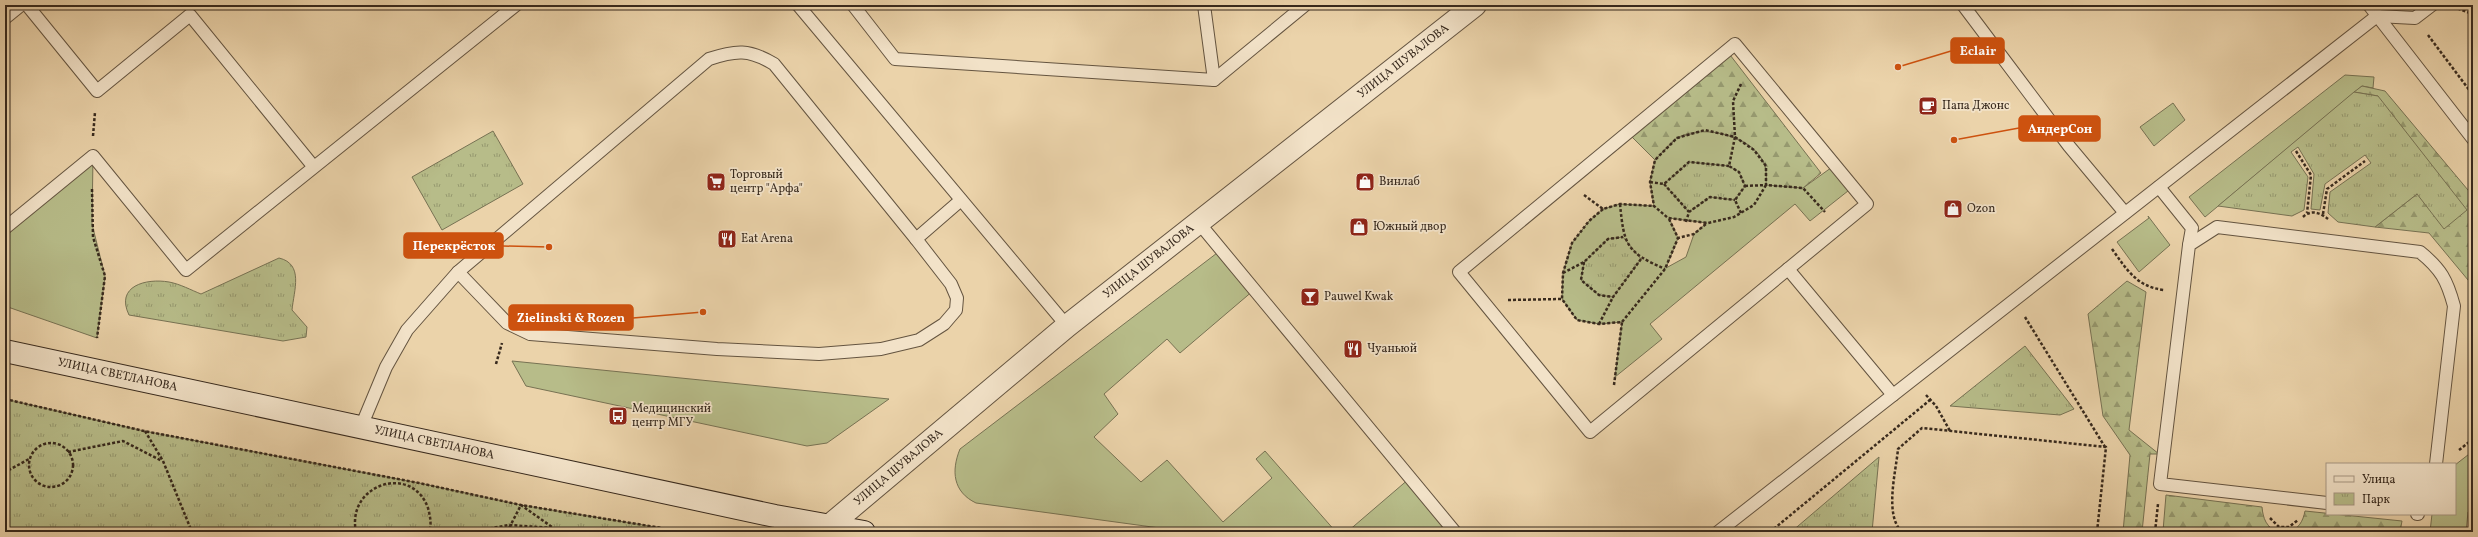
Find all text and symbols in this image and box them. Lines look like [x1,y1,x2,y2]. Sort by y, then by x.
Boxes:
street label: УЛИЦА ШУВАЛОВА [1355,20,1453,102]
callout: Eclair [1951,38,2004,63]
text: Eclair [1960,43,1996,61]
cafe icon: Папа Джонс [1917,95,1939,117]
place label: Папа Джонс [1942,98,2009,114]
callout: АндерСон [2019,116,2100,141]
text: АндерСон [2028,121,2093,139]
place label: Торговый центр "Арфа" [730,167,803,197]
supermarket icon: Торговый центр "Арфа" [705,171,727,193]
shop icon: Винлаб [1354,171,1376,193]
place label: Винлаб [1379,174,1420,190]
shop icon: Ozon [1942,198,1964,220]
place label: Ozon [1967,201,1995,217]
shop icon: Южный двор [1348,216,1370,238]
place label: Южный двор [1373,219,1446,235]
street label: УЛИЦА ШУВАЛОВА [1100,220,1198,303]
restaurant icon: Eat Arena [716,228,738,250]
place label: Eat Arena [741,231,793,247]
callout: Перекрёсток [404,233,503,258]
text: Перекрёсток [413,238,495,256]
bar icon: Pauwel Kwak [1299,286,1321,308]
place label: Pauwel Kwak [1324,289,1394,305]
callout: Zielinski & Rozen [509,305,633,330]
text: Zielinski & Rozen [517,310,626,328]
restaurant icon: Чуаньюй [1342,338,1364,360]
place label: Чуаньюй [1367,341,1417,357]
street label: УЛИЦА СВЕТЛАНОВА [56,354,180,396]
place label: Медицинский центр МГУ [632,401,711,431]
bus stop icon: Медицинский центр МГУ [607,405,629,427]
street label: УЛИЦА СВЕТЛАНОВА [373,422,496,464]
street label: УЛИЦА ШУВАЛОВА [851,425,947,510]
legend [2326,463,2456,515]
text: Улица [2362,472,2395,488]
text: Парк [2362,492,2390,508]

